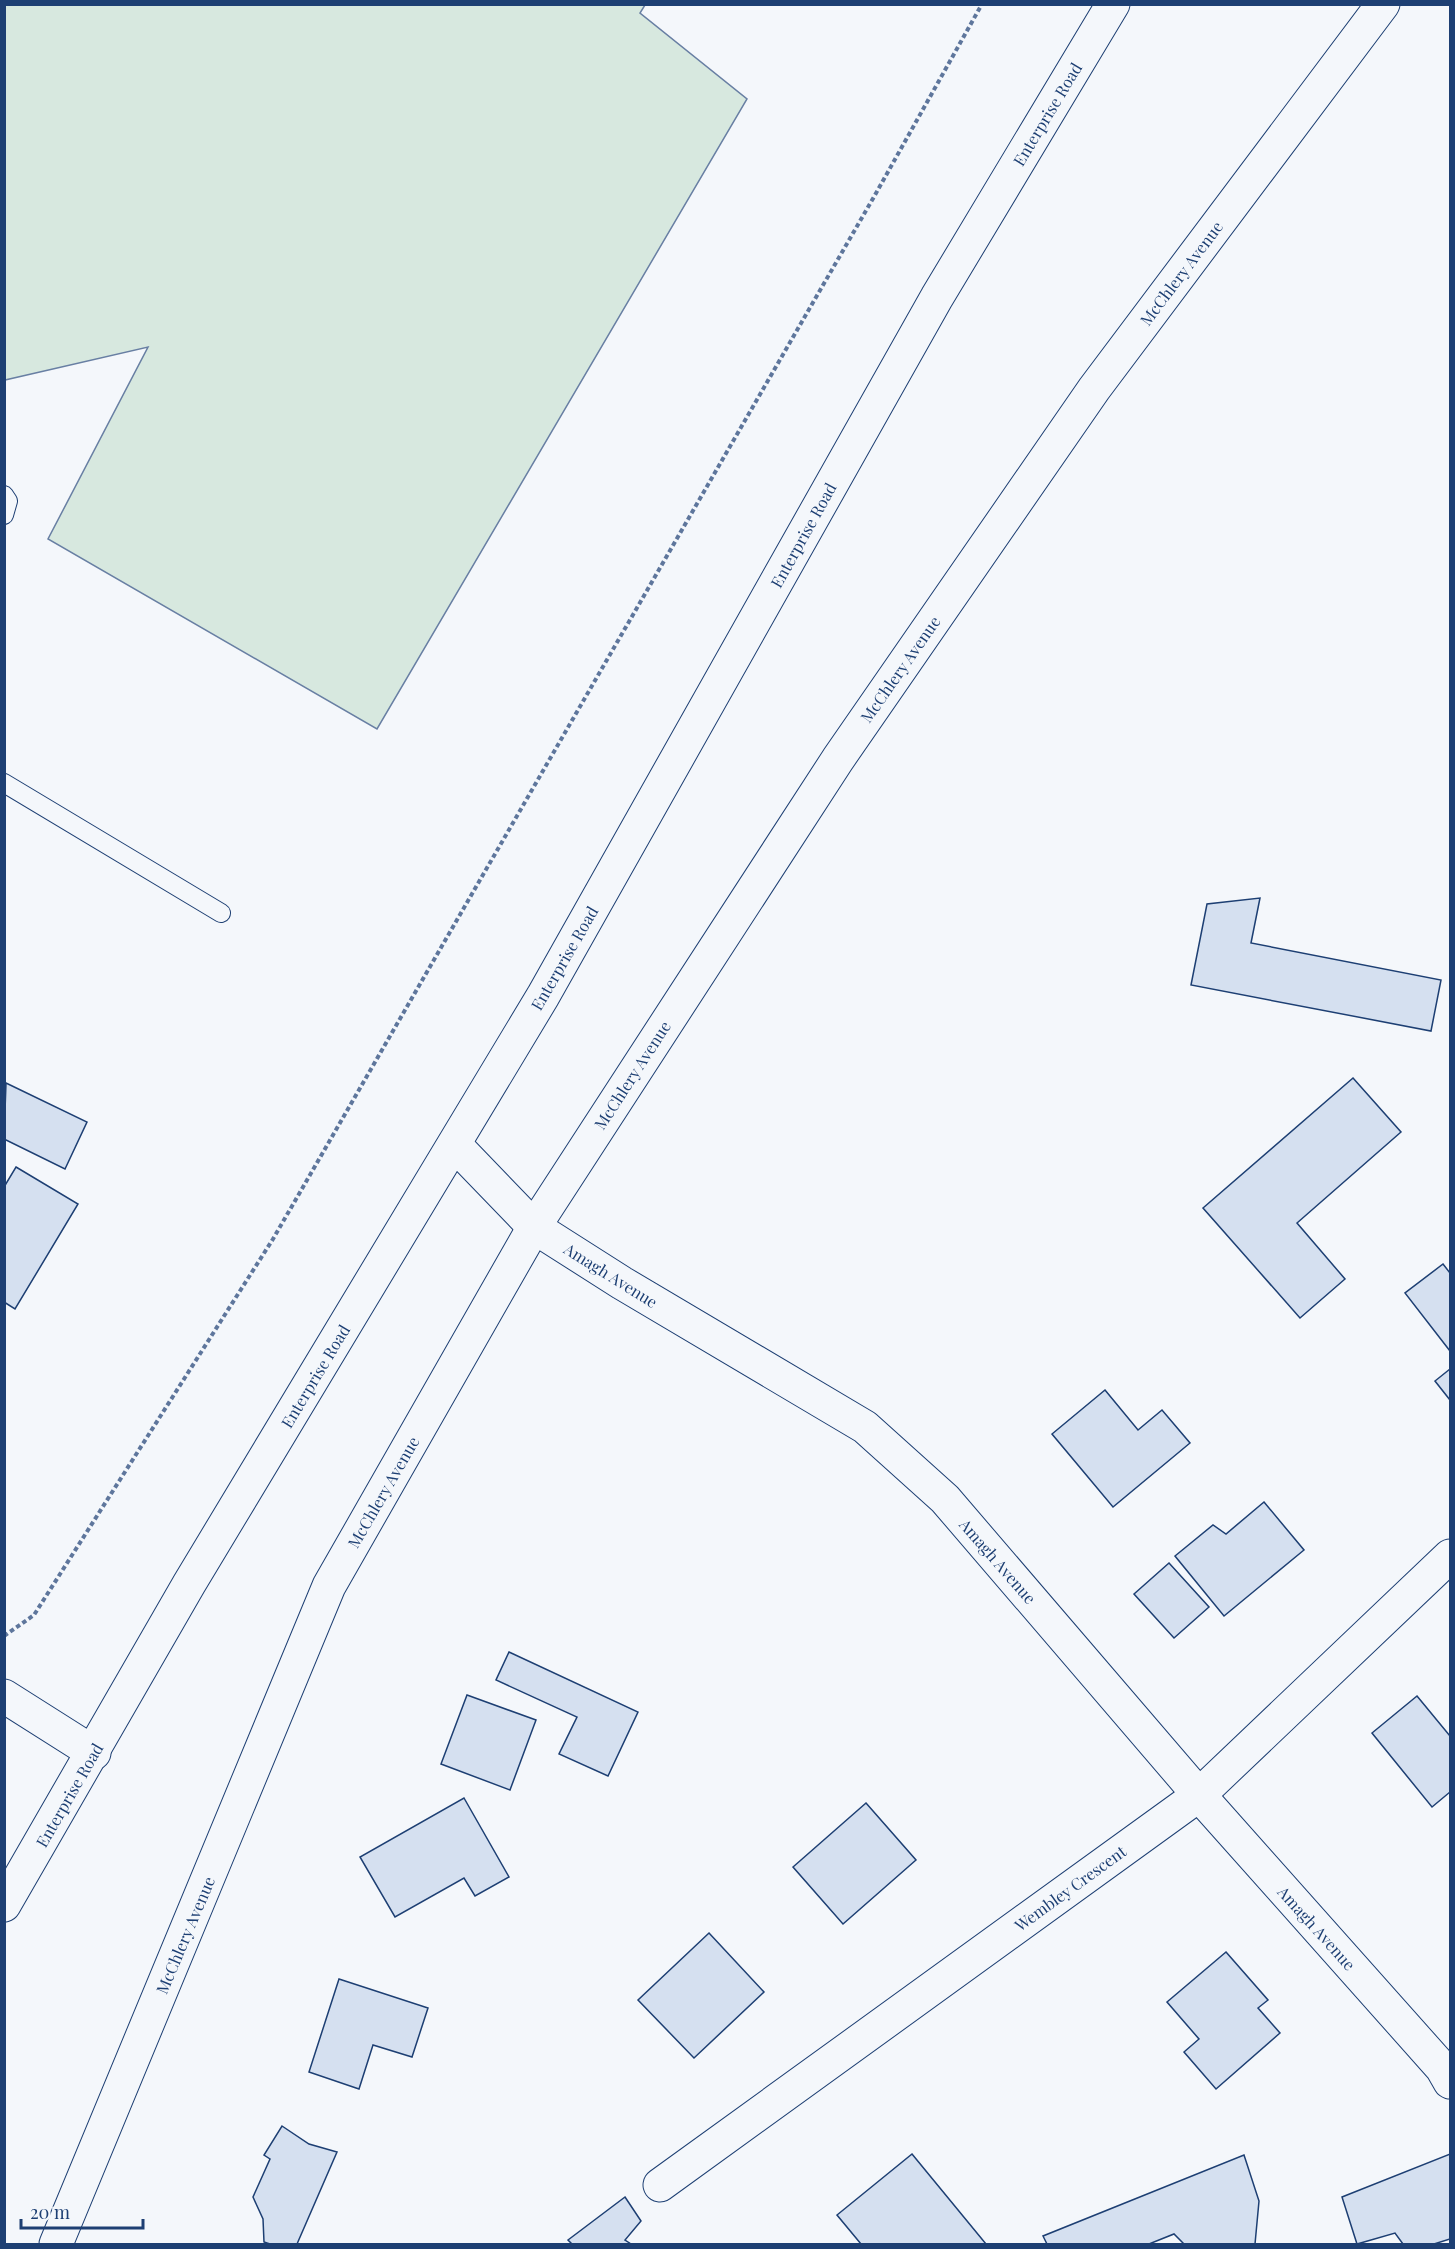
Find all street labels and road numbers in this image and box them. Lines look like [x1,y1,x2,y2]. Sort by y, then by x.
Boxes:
street label: Enterprise Road [1008,58,1086,170]
street label: McChlery Avenue [1135,217,1227,329]
street label: Enterprise Road [765,479,841,591]
street label: McChlery Avenue [855,612,945,726]
street label: Enterprise Road [526,902,602,1014]
street label: McChlery Avenue [589,1017,675,1133]
street label: Amagh Avenue [559,1237,662,1312]
street label: Enterprise Road [276,1320,354,1432]
street label: McChlery Avenue [343,1432,423,1552]
street label: Amagh Avenue [955,1513,1041,1608]
street label: Enterprise Road [31,1739,107,1851]
street label: Wembley Crescent [1009,1840,1130,1936]
street label: McChlery Avenue [151,1873,219,1997]
street label: Amagh Avenue [1273,1881,1360,1975]

